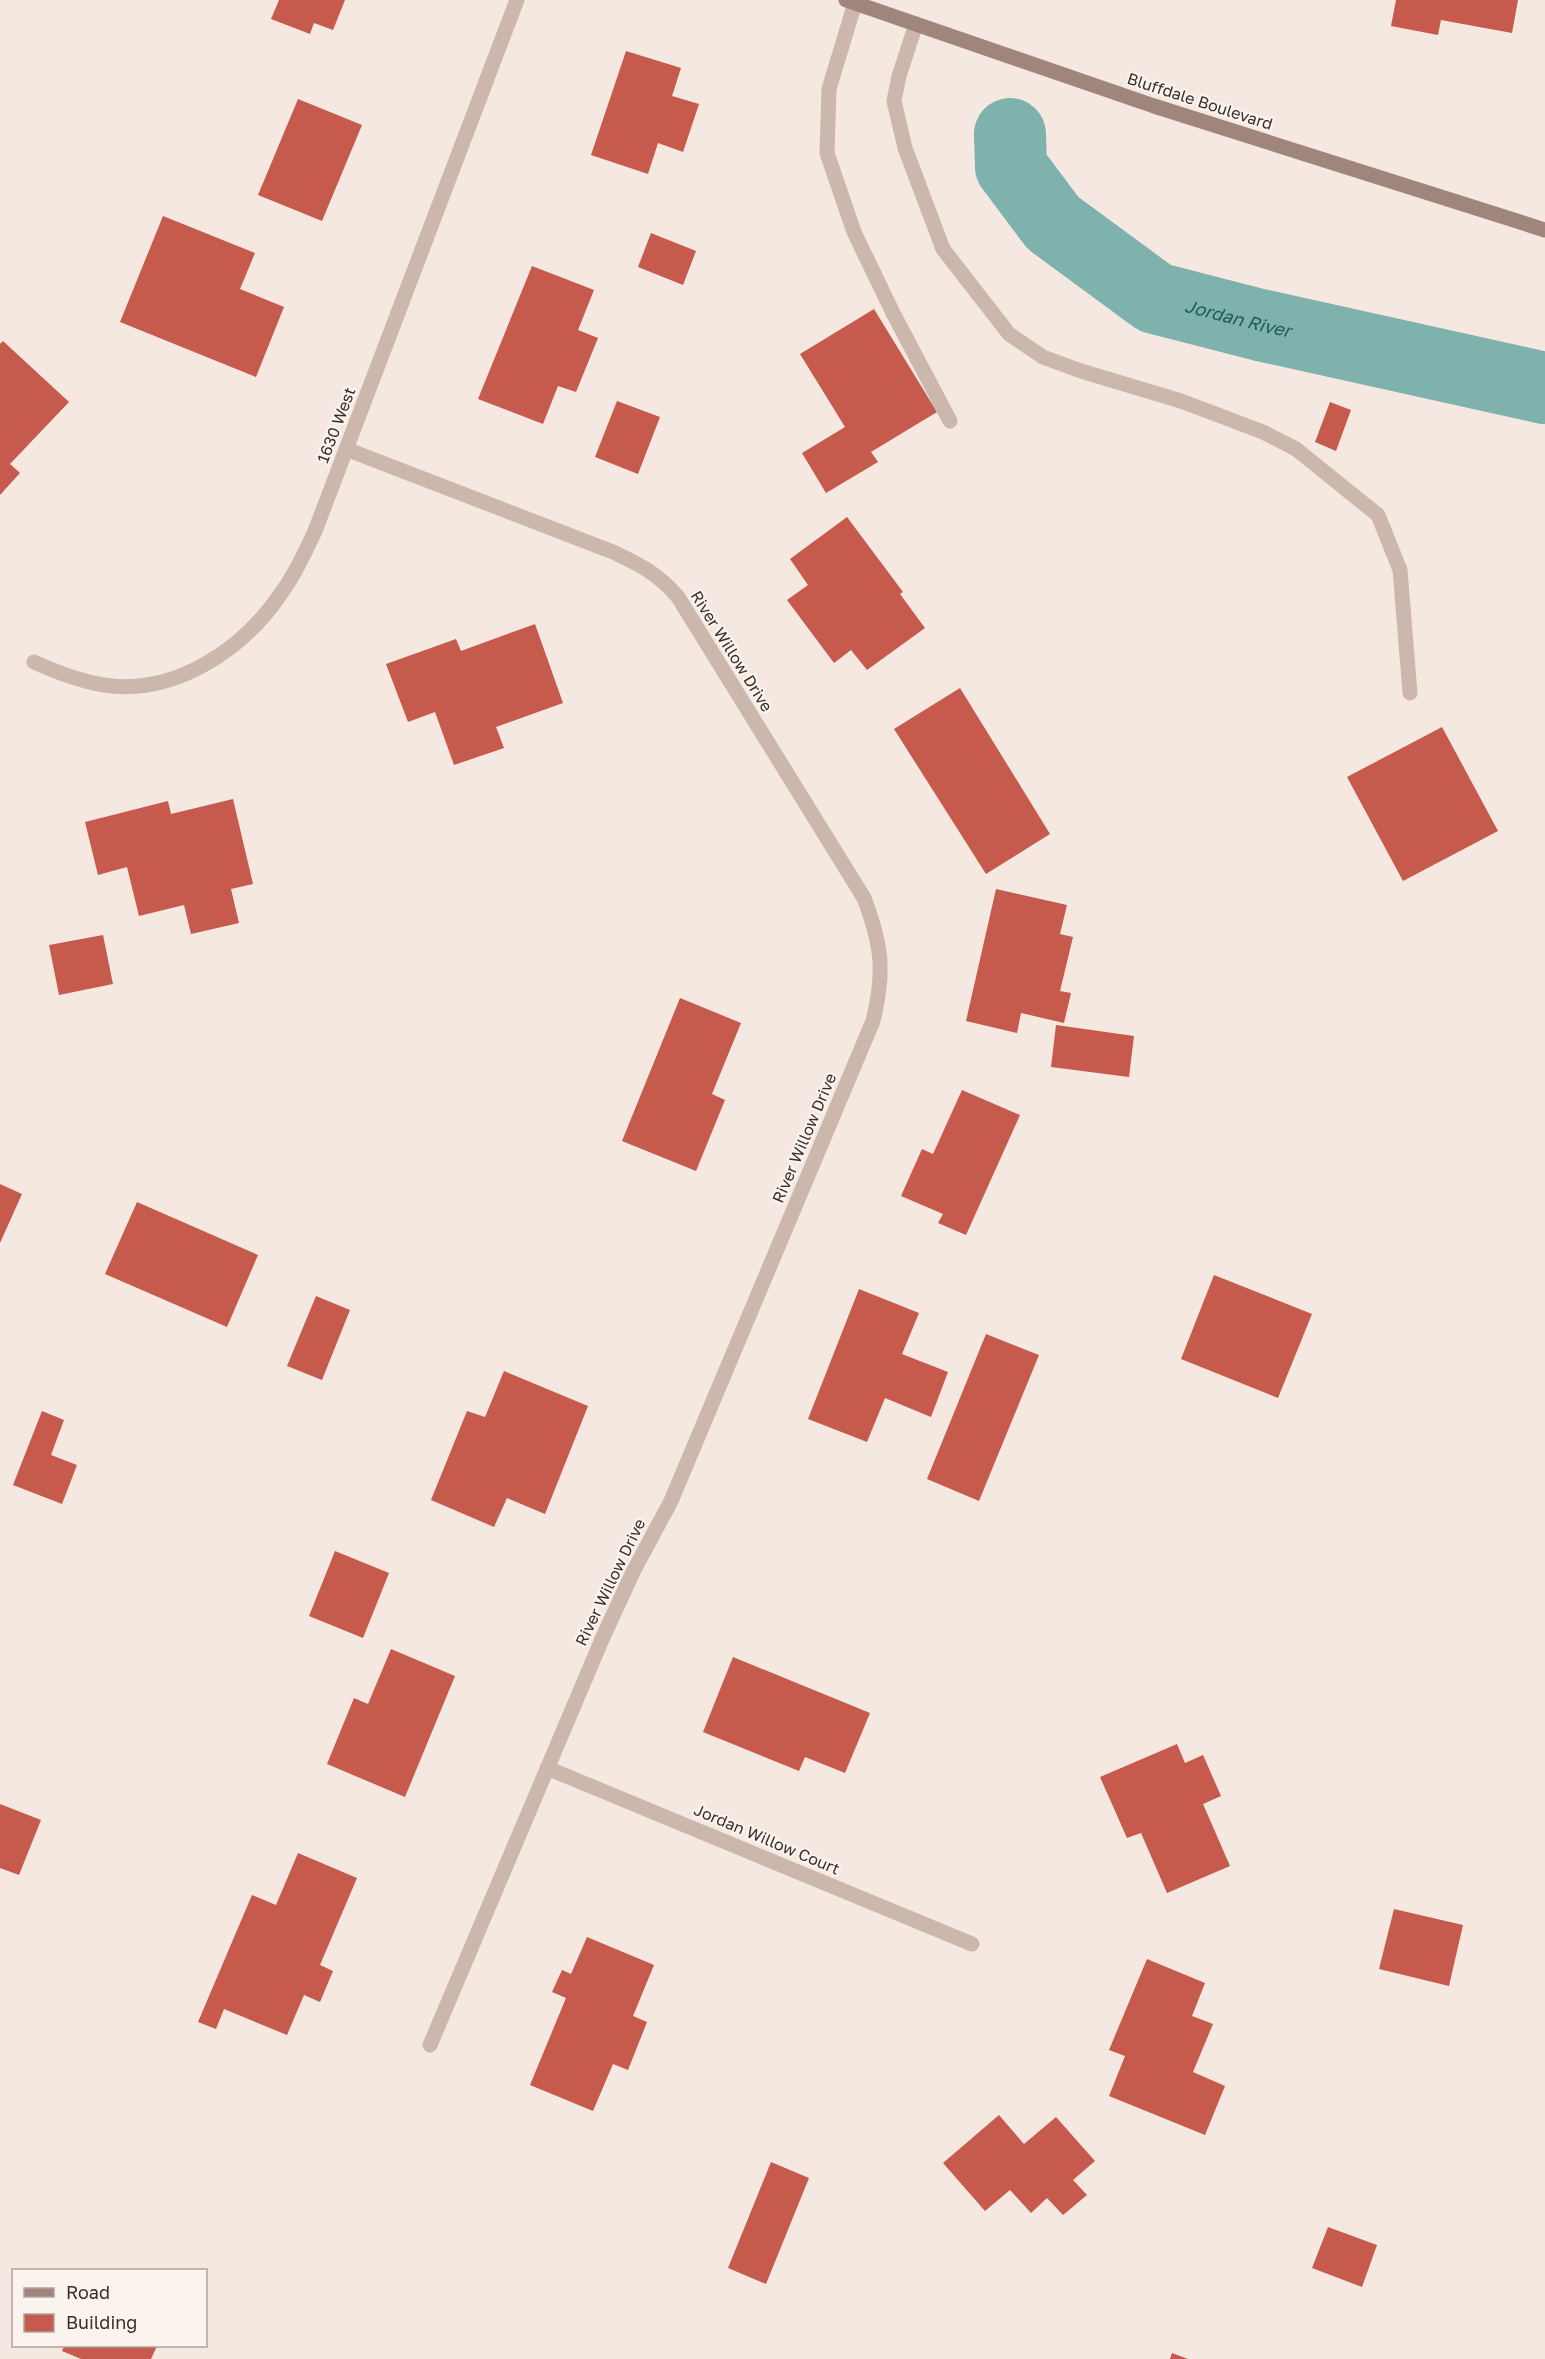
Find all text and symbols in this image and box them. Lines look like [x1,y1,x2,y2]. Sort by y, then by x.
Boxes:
street label: Bluffdale Boulevard [1125,68,1275,134]
water label: Jordan River [1183,294,1296,342]
street label: 1630 West [312,384,360,466]
street label: River Willow Drive [687,587,777,715]
street label: River Willow Drive [768,1070,840,1206]
street label: River Willow Drive [571,1515,649,1649]
street label: Jordan Willow Court [691,1799,843,1879]
legend [12,2269,207,2347]
text: Road [66,2281,110,2303]
text: Building [66,2311,137,2333]

